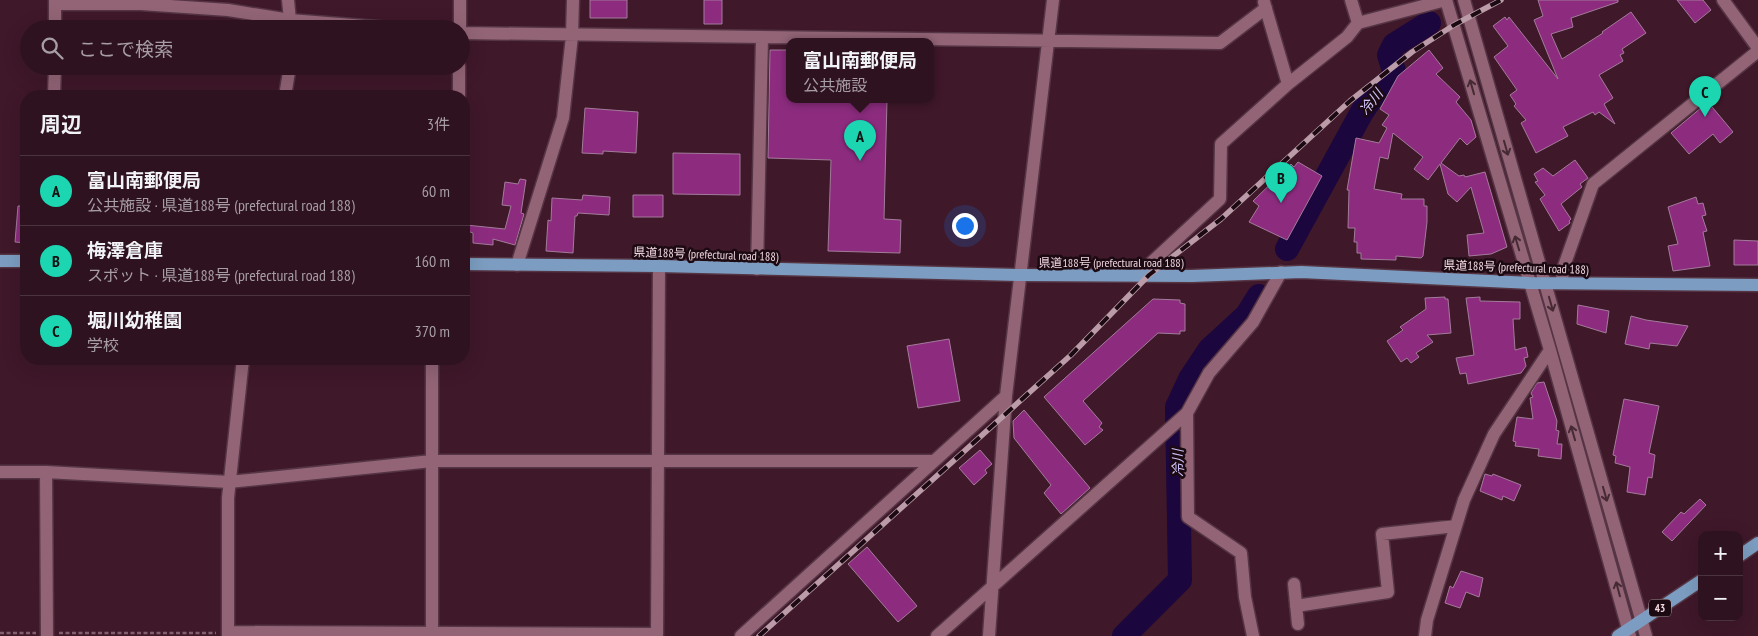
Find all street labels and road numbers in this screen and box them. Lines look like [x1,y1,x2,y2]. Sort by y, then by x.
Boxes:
street label: 県道188号 (prefectural road 188) [633,244,779,264]
street label: 県道188号 (prefectural road 188) [1038,255,1184,270]
street label: 県道188号 (prefectural road 188) [1443,257,1589,277]
road number: 43 [1649,600,1671,616]

